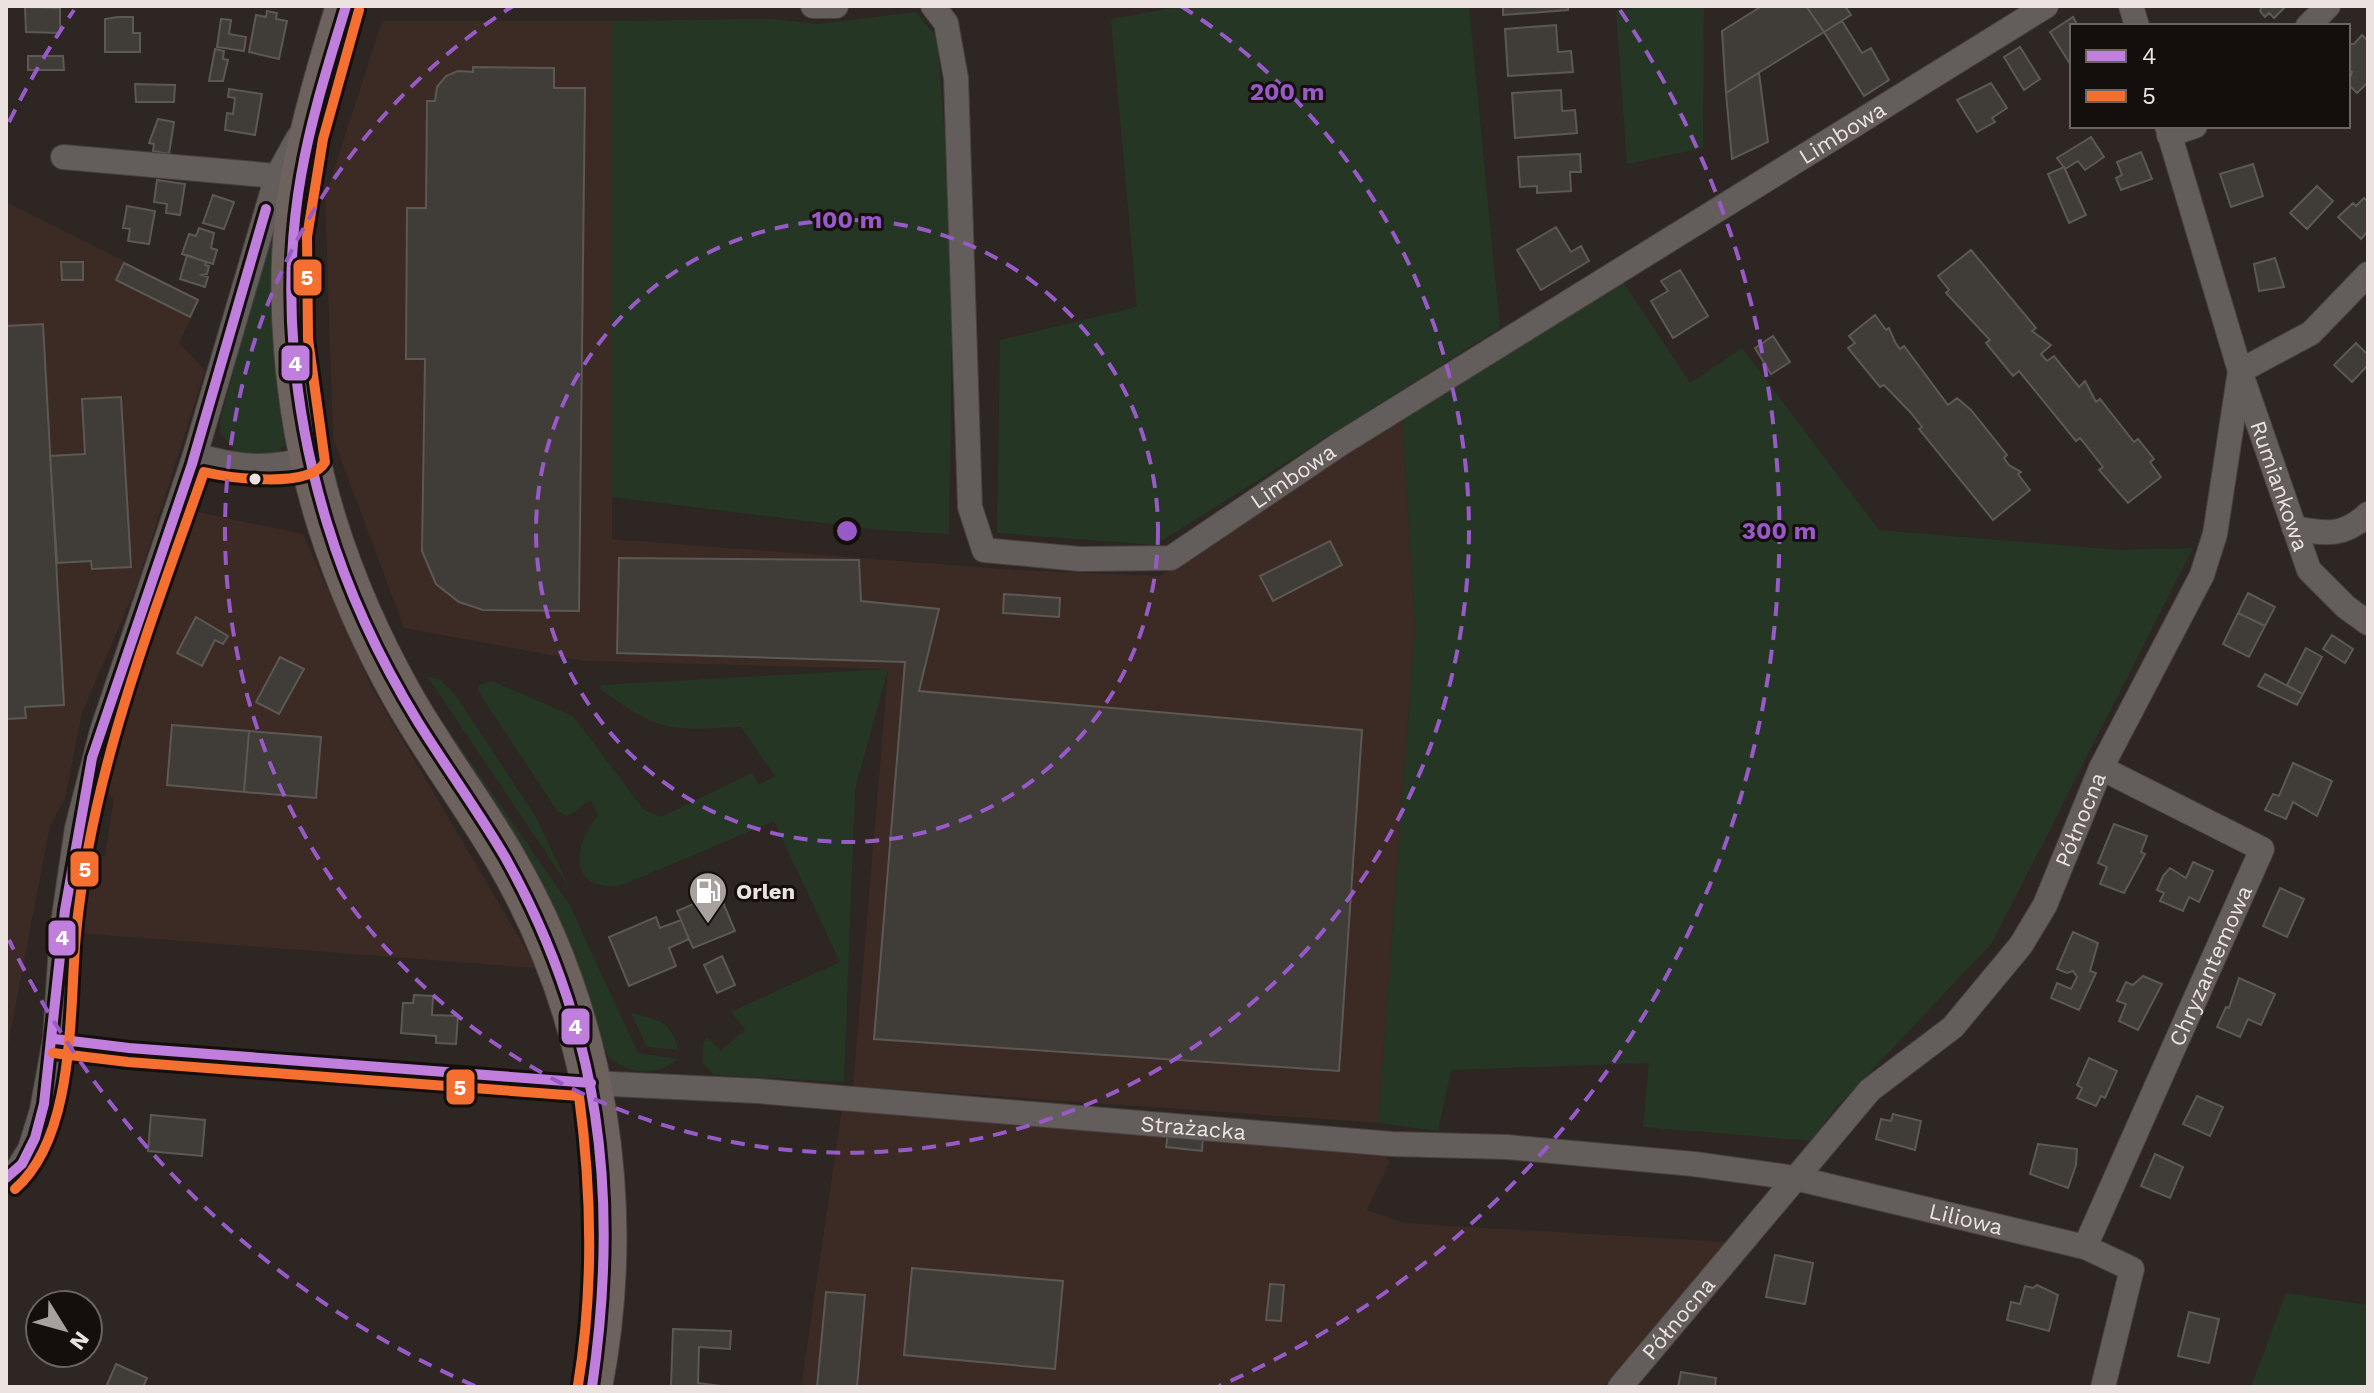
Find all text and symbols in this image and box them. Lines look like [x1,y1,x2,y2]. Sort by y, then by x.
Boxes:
legend [2070,24,2350,128]
text: 4 [2142,42,2157,70]
text: 200 m [1250,78,1324,106]
text: 5 [2142,82,2156,110]
street label: Limbowa [1794,96,1890,169]
text: 100 m [812,206,882,234]
line badge: 5 [292,258,323,297]
text: 5 [301,265,313,290]
line badge: 4 [280,344,311,382]
text: 4 [288,351,302,376]
street label: Rumiankowa [2246,417,2314,554]
street label: Limbowa [1245,438,1340,513]
unlabelled marker [247,471,263,487]
centre of rings [833,517,861,545]
text: 300 m [1742,517,1816,545]
street label: Północna [2050,769,2110,870]
line badge: 5 [69,850,100,888]
text: 5 [79,857,91,882]
fuel station icon: Orlen [687,870,729,925]
place label: Orlen [736,879,795,904]
street label: Chryzantemowa [2164,881,2257,1050]
line badge: 4 [47,919,77,957]
text: 4 [55,925,69,950]
line badge: 4 [560,1007,591,1046]
text: 4 [568,1014,582,1039]
line badge: 5 [445,1068,476,1106]
text: 5 [454,1075,466,1100]
street label: Strażacka [1140,1111,1247,1144]
street label: Liliowa [1927,1198,2005,1240]
street label: Północna [1636,1272,1720,1364]
north arrow [24,1289,104,1369]
text: N [65,1327,94,1355]

